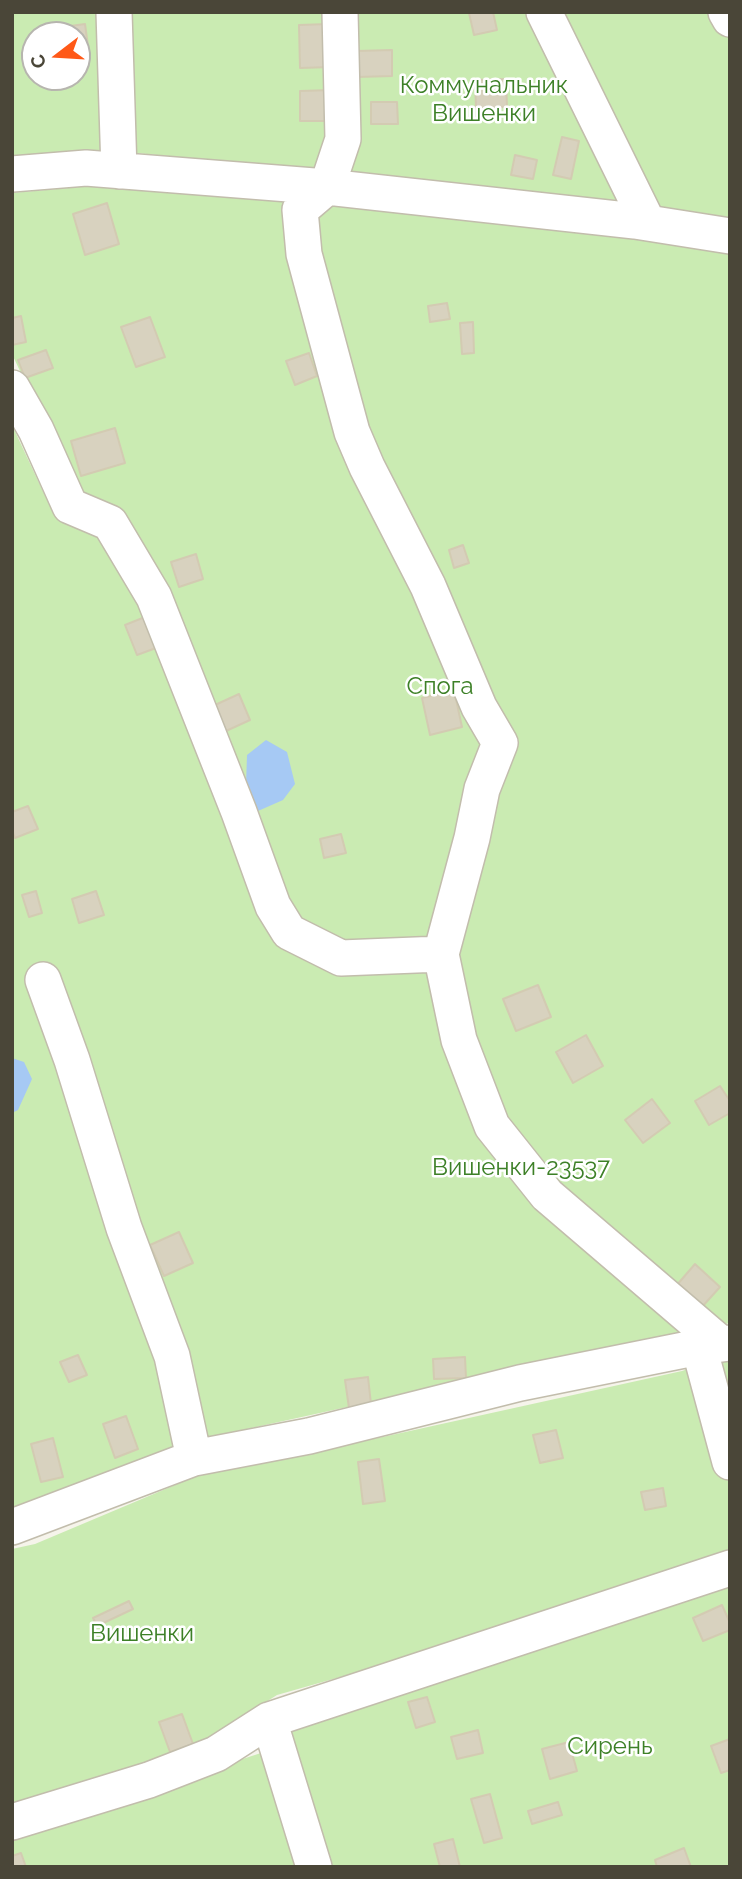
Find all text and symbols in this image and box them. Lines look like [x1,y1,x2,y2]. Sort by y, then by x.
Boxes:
north arrow [21,21,91,91]
text: С [25,52,50,71]
park label: Коммунальник Вишенки [400,72,568,128]
park label: Спога [406,673,474,701]
park label: Вишенки-23537 [432,1154,610,1182]
park label: Вишенки [90,1620,194,1648]
park label: Сирень [567,1733,653,1761]

